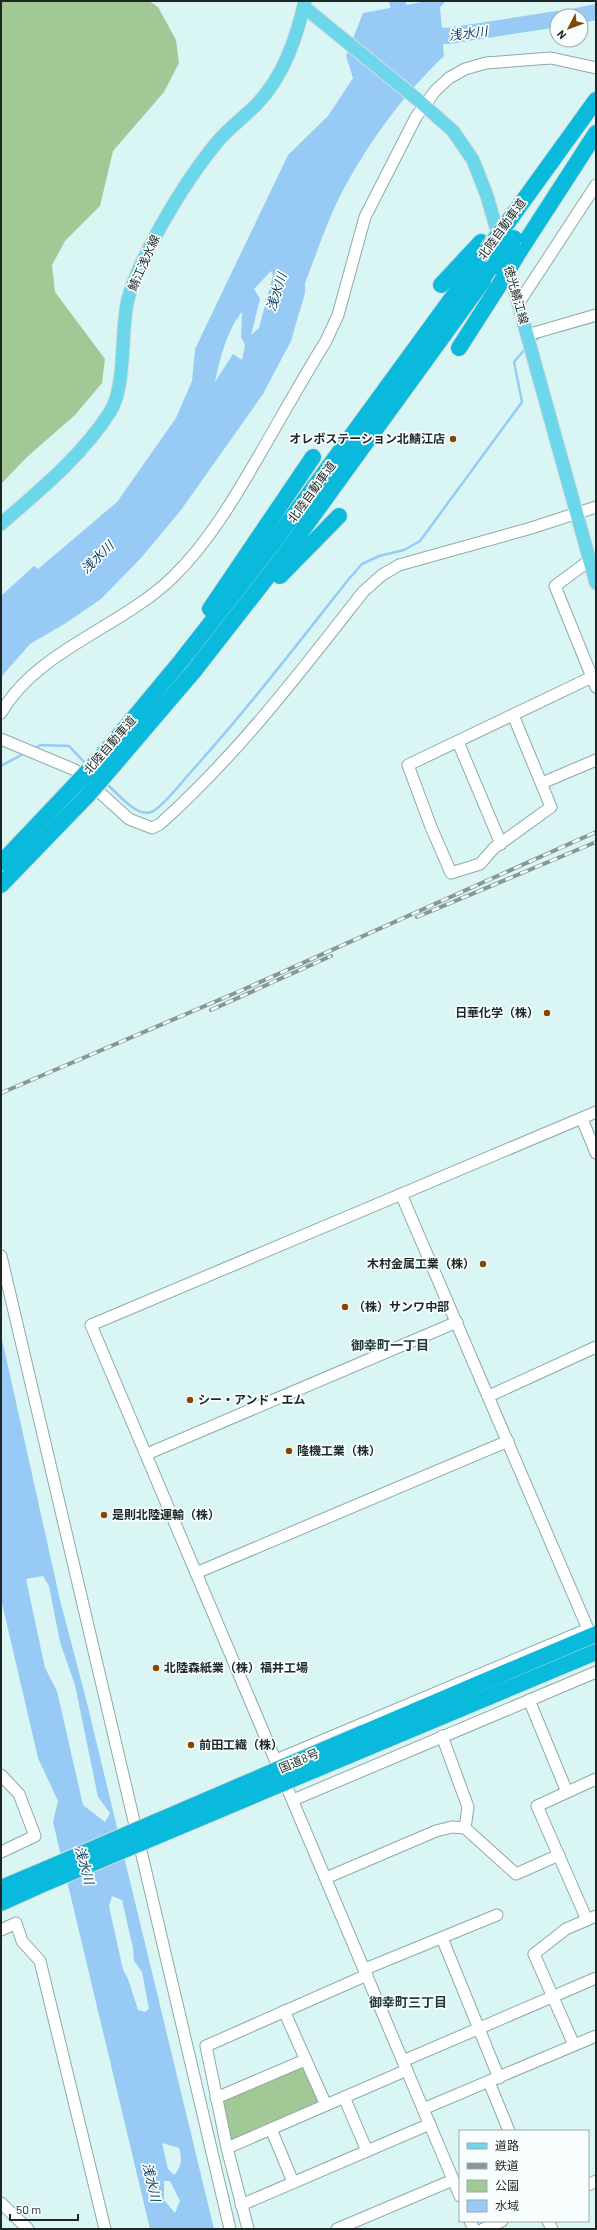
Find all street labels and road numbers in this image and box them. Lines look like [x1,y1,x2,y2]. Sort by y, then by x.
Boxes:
street label: 北陸自動車道 [474,195,528,262]
street label: 鯖江浅水線 [124,232,162,293]
street label: 徳光鯖江線 [502,264,532,325]
street label: 北陸自動車道 [284,458,338,525]
street label: 北陸自動車道 [80,713,138,776]
street label: 国道8号 [276,1745,321,1775]

